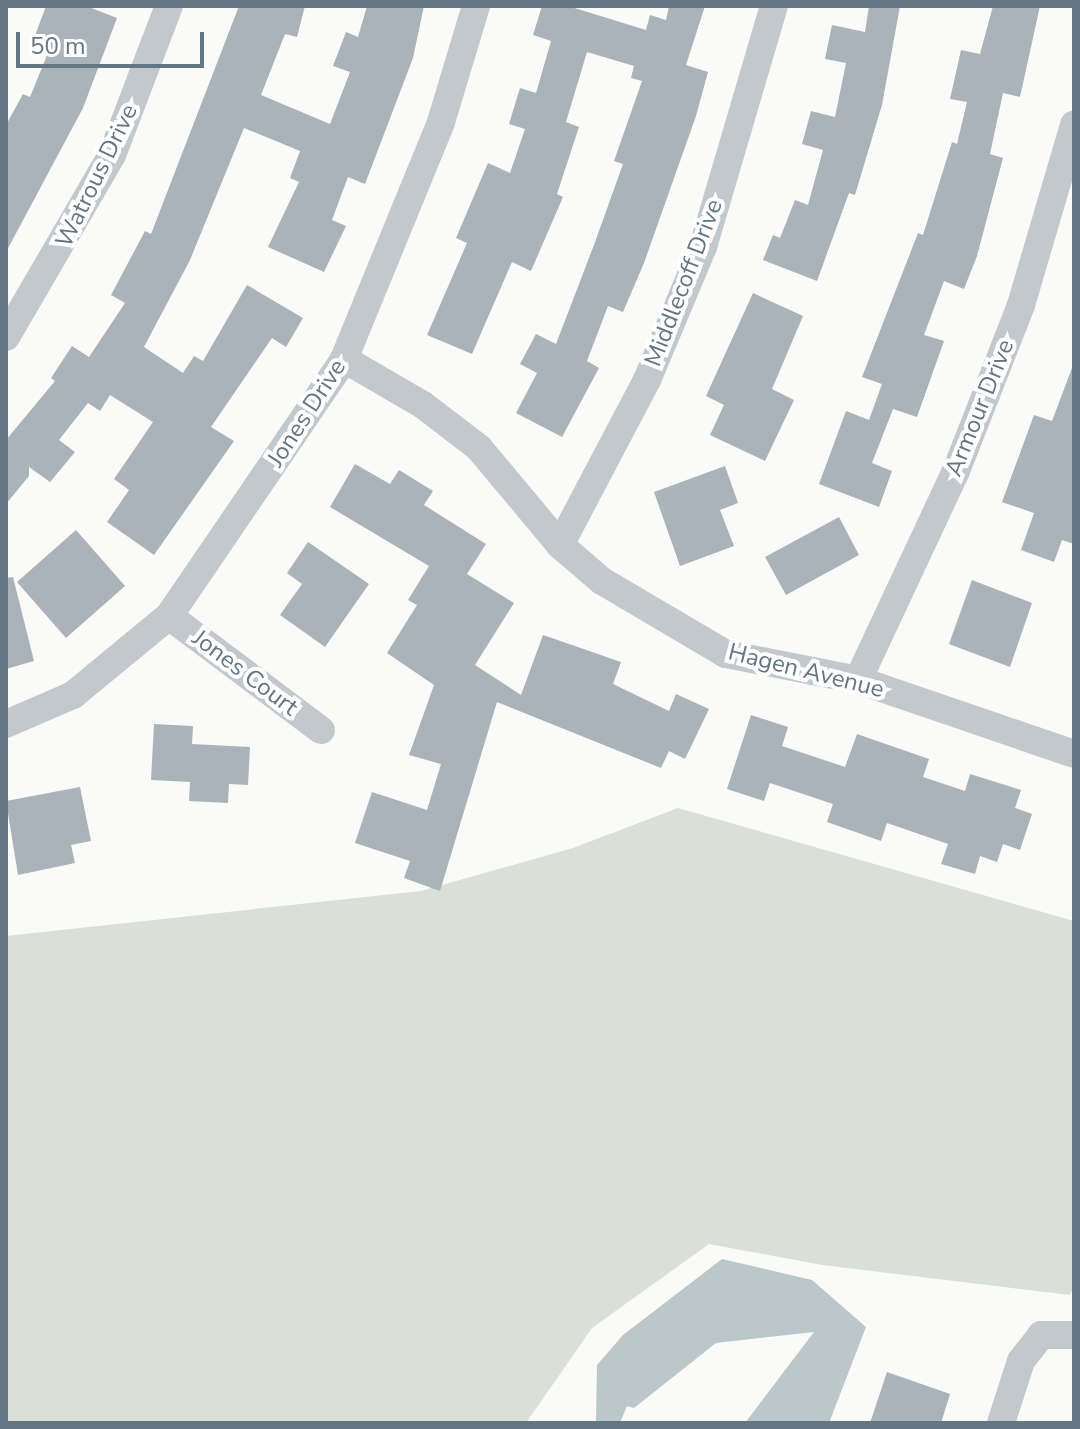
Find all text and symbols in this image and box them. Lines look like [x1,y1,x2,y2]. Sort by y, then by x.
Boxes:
scale bar [20,16,208,66]
text: 50 m [30,30,86,62]
street label: Watrous Drive [50,100,144,252]
street label: Middlecoff Drive [639,195,729,371]
street label: Armour Drive [939,335,1021,481]
street label: Jones Drive [262,354,352,472]
street label: Jones Court [186,624,304,722]
street label: Hagen Avenue [725,638,887,704]

